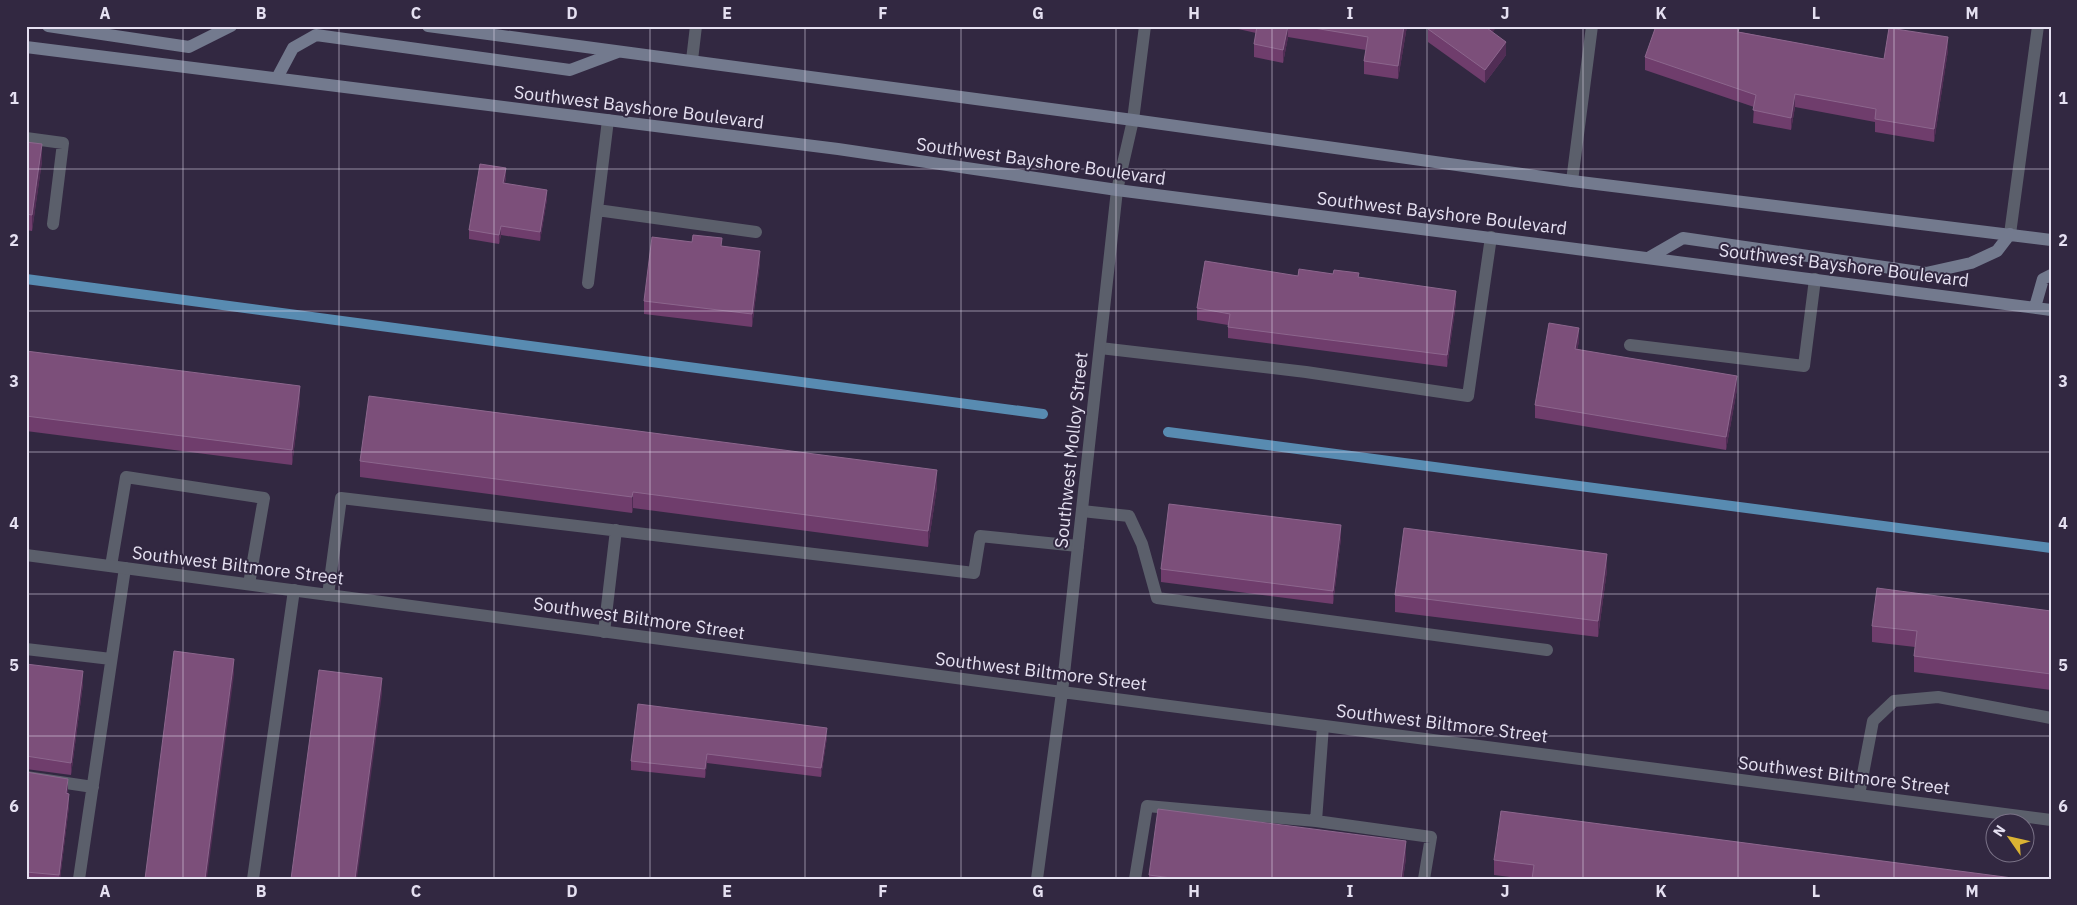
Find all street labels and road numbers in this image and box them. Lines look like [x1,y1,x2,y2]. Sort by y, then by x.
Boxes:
street label: Southwest Bayshore Boulevard [513,80,765,134]
street label: Southwest Bayshore Boulevard [915,132,1167,190]
street label: Southwest Bayshore Boulevard [1316,186,1568,240]
street label: Southwest Bayshore Boulevard [1718,238,1970,292]
street label: Southwest Molloy Street [1049,351,1093,549]
street label: Southwest Biltmore Street [131,541,345,589]
street label: Southwest Biltmore Street [532,592,746,644]
street label: Southwest Biltmore Street [934,647,1148,695]
street label: Southwest Biltmore Street [1335,699,1549,747]
street label: Southwest Biltmore Street [1737,751,1951,799]

